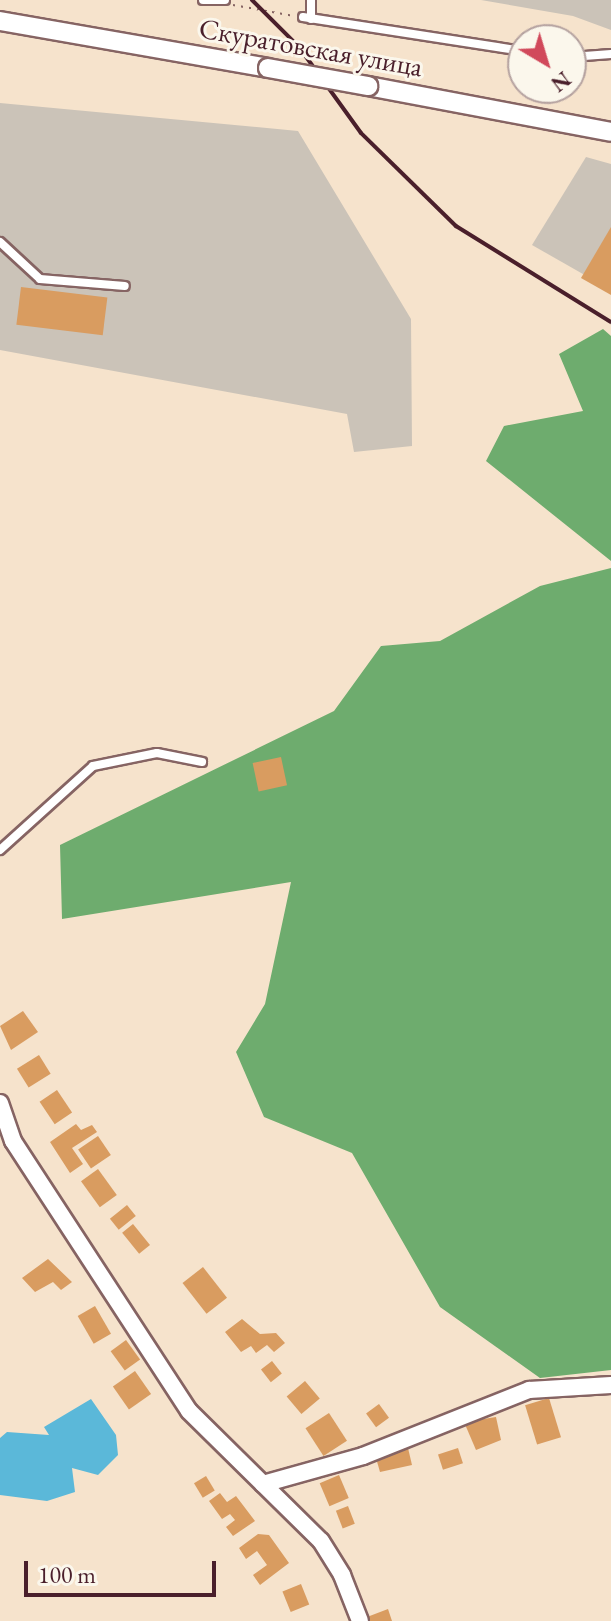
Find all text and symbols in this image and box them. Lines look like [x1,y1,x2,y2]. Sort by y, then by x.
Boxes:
street label: Скуратовская улица [197,11,425,83]
north arrow [507,24,587,104]
text: N [545,65,577,99]
scale bar [28,1545,220,1595]
text: 100 m [38,1559,96,1590]

